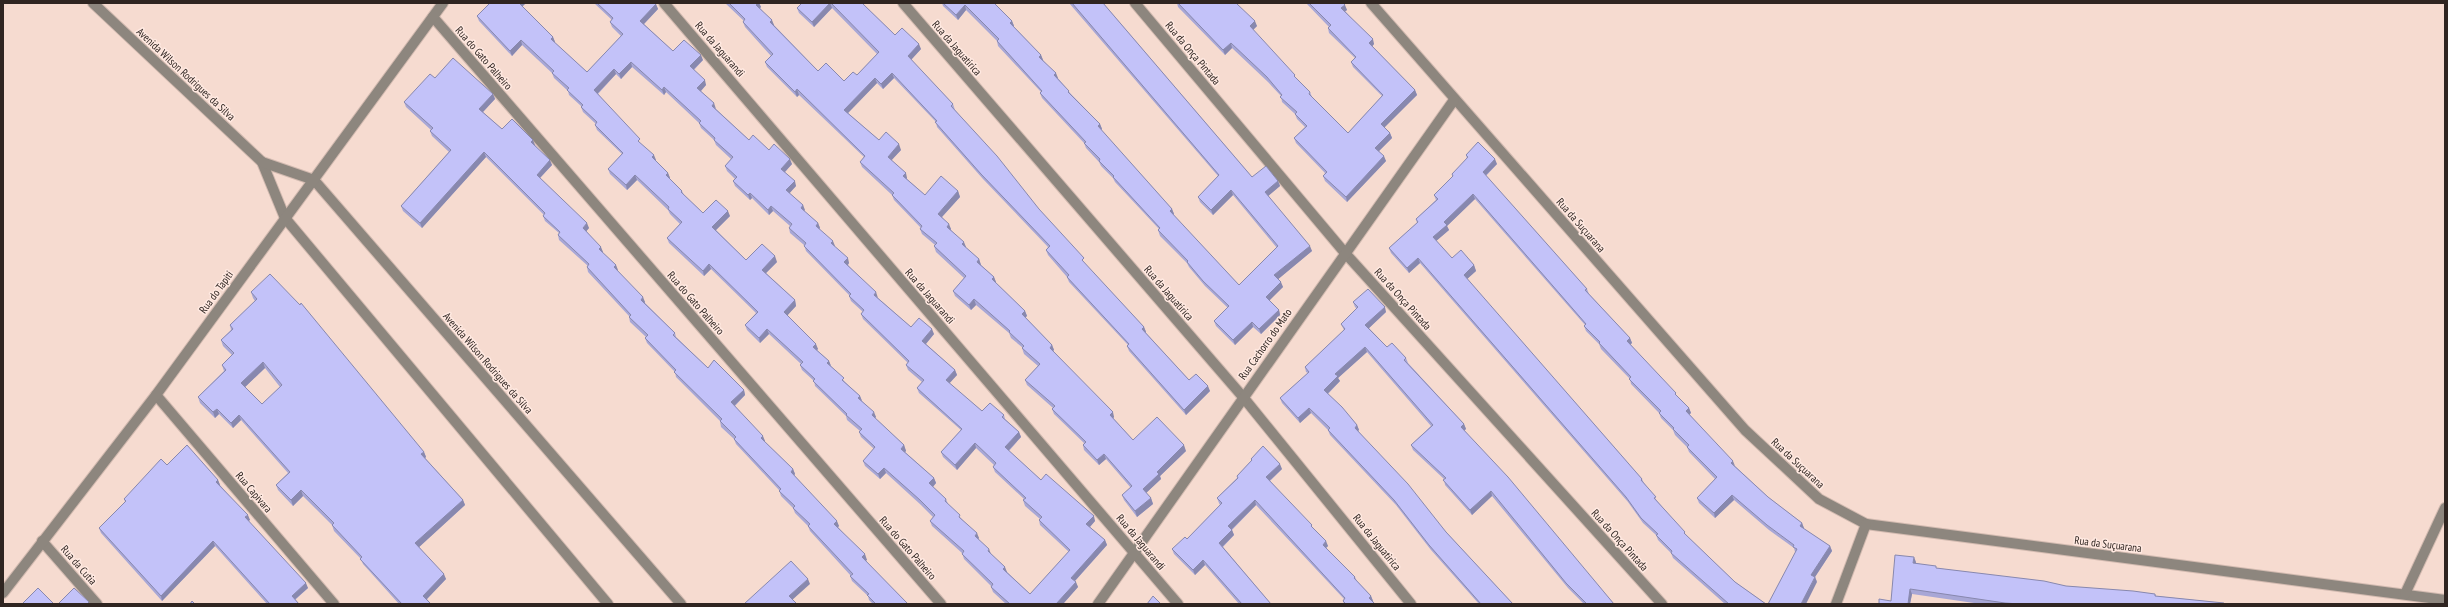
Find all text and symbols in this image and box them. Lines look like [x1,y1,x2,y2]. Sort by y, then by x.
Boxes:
street label: Rua da Jaguarandi [692,18,748,80]
street label: Rua da Jaguatirica [929,18,985,78]
street label: Rua da Onça Pintada [1162,18,1224,88]
street label: Rua do Gato Palheiro [453,23,516,93]
street label: Avenida Wilson Rodrigues da Silva [134,25,238,123]
street label: Rua da Suçuarana [1554,195,1608,255]
street label: Rua da Jaguatirica [1141,263,1197,323]
street label: Rua da Jaguarandi [902,265,958,327]
street label: Rua da Onça Pintada [1372,265,1434,333]
street label: Rua do Tapiti [196,268,236,316]
street label: Rua do Gato Palheiro [665,268,728,338]
street label: Rua Cachorro do Mato [1235,306,1295,382]
street label: Avenida Wilson Rodrigues da Silva [440,309,536,417]
street label: Rua da Suçuarana [1769,435,1827,491]
street label: Rua Capivara [233,469,275,515]
street label: Rua da Onça Pintada [1589,506,1651,574]
street label: Rua da Jaguarandi [1114,511,1168,573]
street label: Rua da Jaguatirica [1350,511,1404,573]
street label: Rua do Gato Palheiro [877,513,940,583]
street label: Rua da Suçuarana [2074,533,2142,555]
street label: Rua da Cutia [58,542,100,588]

